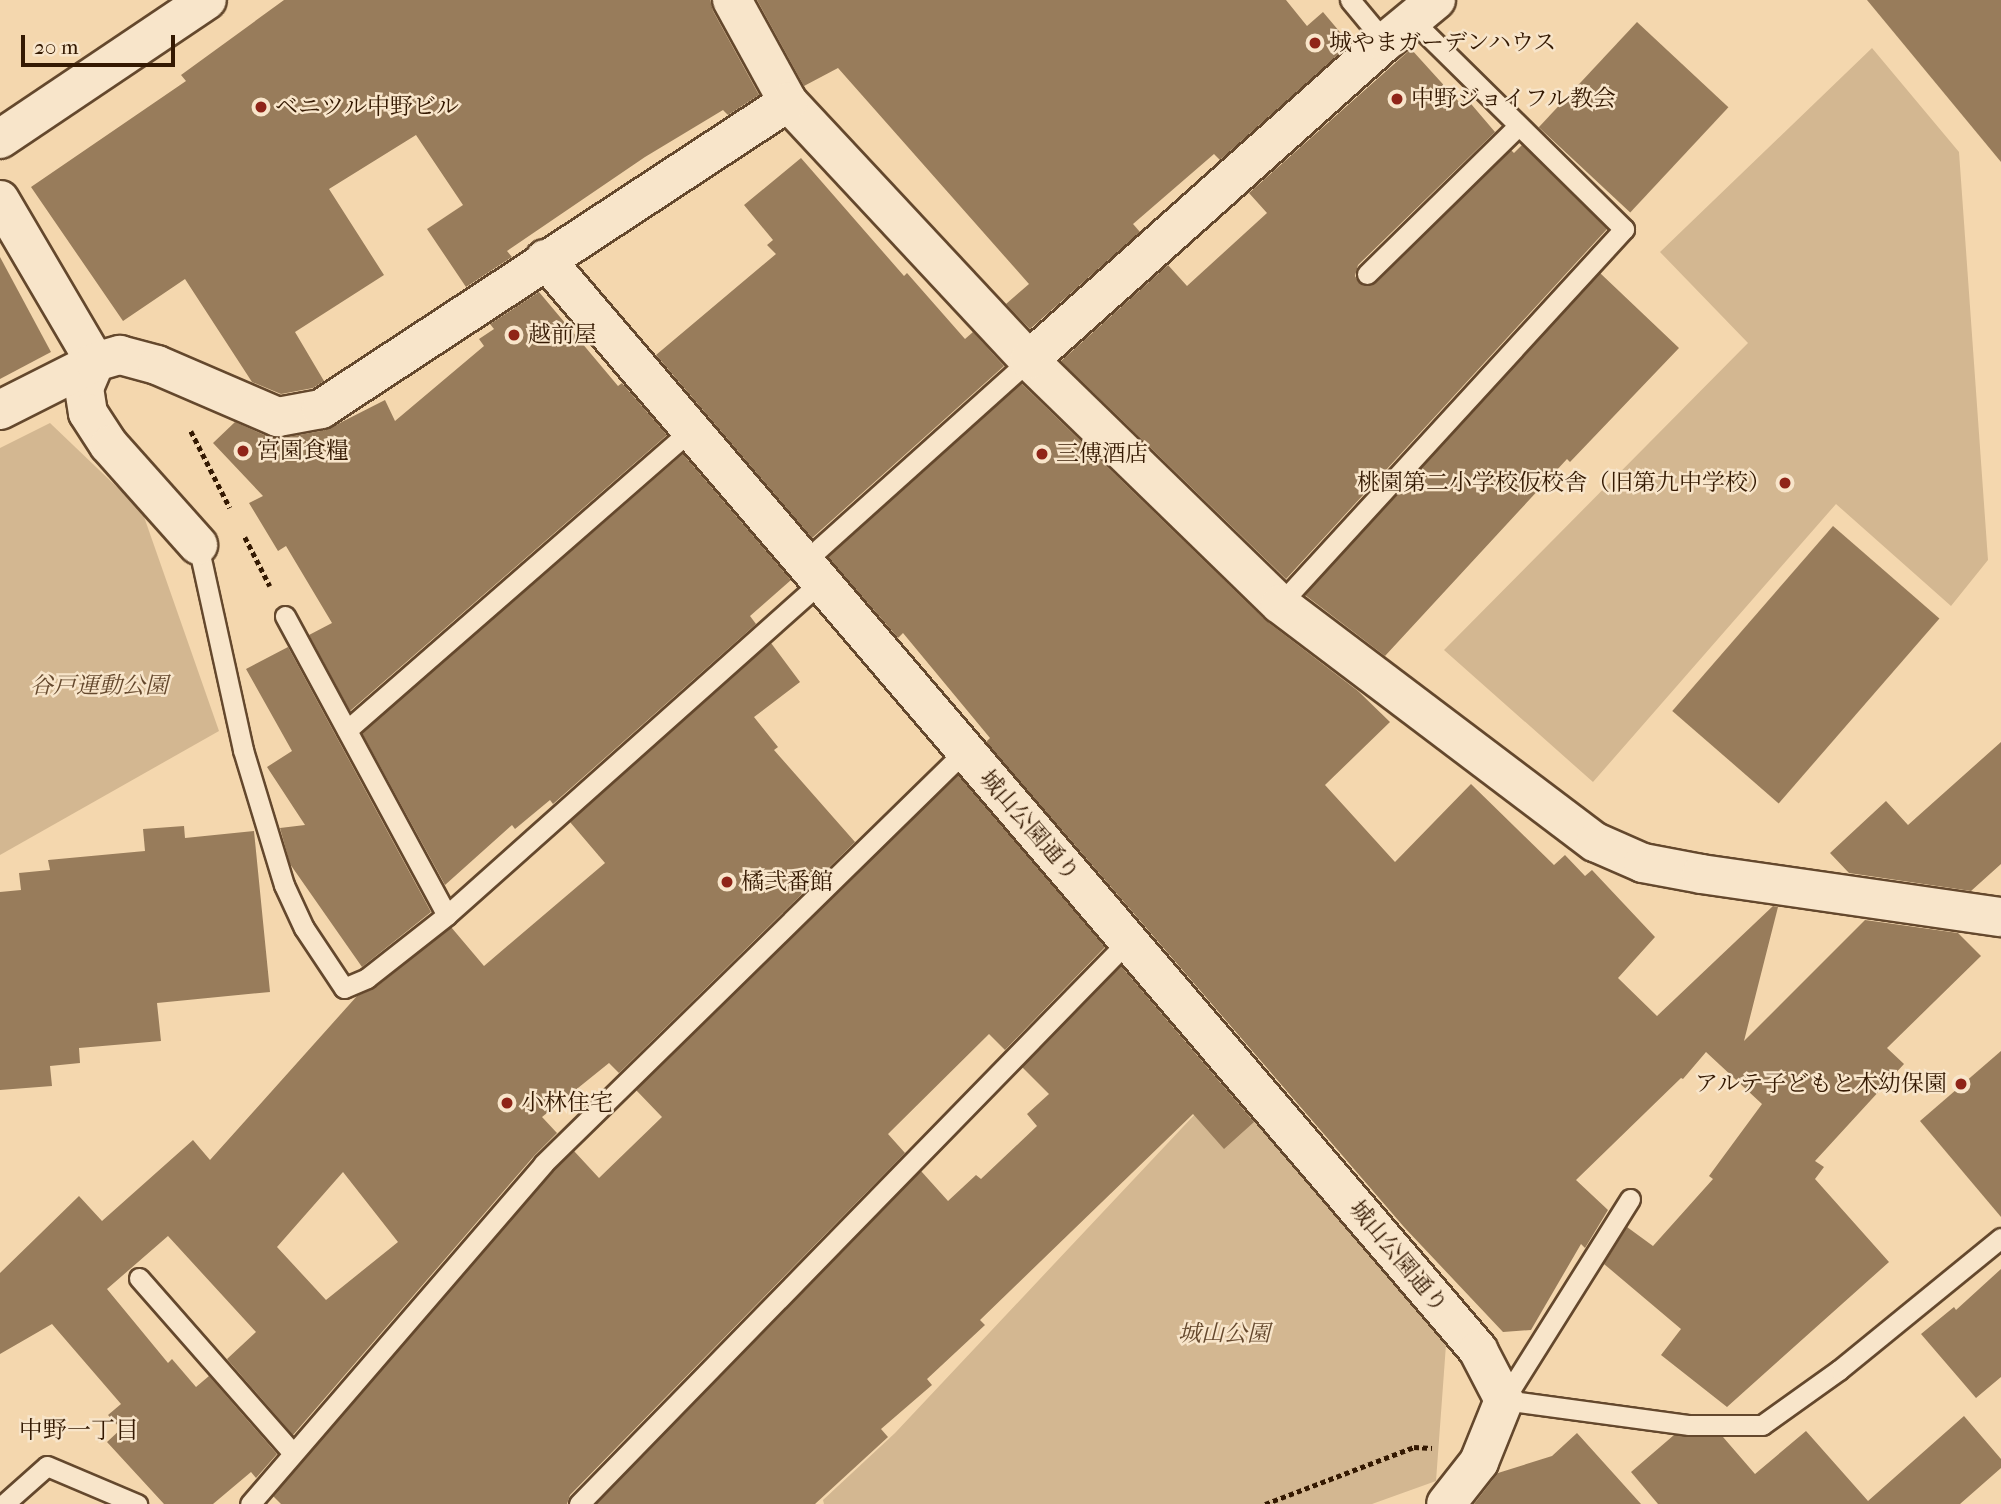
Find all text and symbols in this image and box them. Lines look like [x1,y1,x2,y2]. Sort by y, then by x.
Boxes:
scale bar [24,21,178,65]
place label: 城やまガーデンハウス [1329,29,1559,57]
text: 20 m [34,35,78,59]
marker: 城やまガーデンハウス [1307,35,1323,51]
place label: 中野ジョイフル教会 [1411,85,1618,113]
marker: 中野ジョイフル教会 [1389,91,1405,107]
place label: ベニツル中野ビル [275,93,459,121]
marker: ベニツル中野ビル [253,99,269,115]
place label: 越前屋 [528,321,597,349]
marker: 越前屋 [506,327,522,343]
place label: 宮園食糧 [257,437,349,465]
place label: 三傅酒店 [1056,440,1148,468]
marker: 宮園食糧 [235,443,251,459]
marker: 三傅酒店 [1034,446,1050,462]
place label: 桃園第二小学校仮校舎（旧第九中学校） [1357,469,1771,497]
marker: 桃園第二小学校仮校舎（旧第九中学校） [1777,475,1793,491]
park label: 谷戸運動公園 [30,672,168,700]
street label: 城山公園通り [973,765,1085,887]
place label: 橘弐番館 [741,868,833,896]
marker: 橘弐番館 [719,874,735,890]
place label: アルテ子どもと木幼保園 [1694,1070,1947,1098]
marker: アルテ子どもと木幼保園 [1953,1076,1969,1092]
place label: 小林住宅 [521,1089,613,1117]
marker: 小林住宅 [499,1095,515,1111]
street label: 城山公園通り [1343,1195,1453,1319]
park label: 城山公園 [1178,1320,1270,1348]
district label: 中野一丁目 [19,1417,139,1445]

